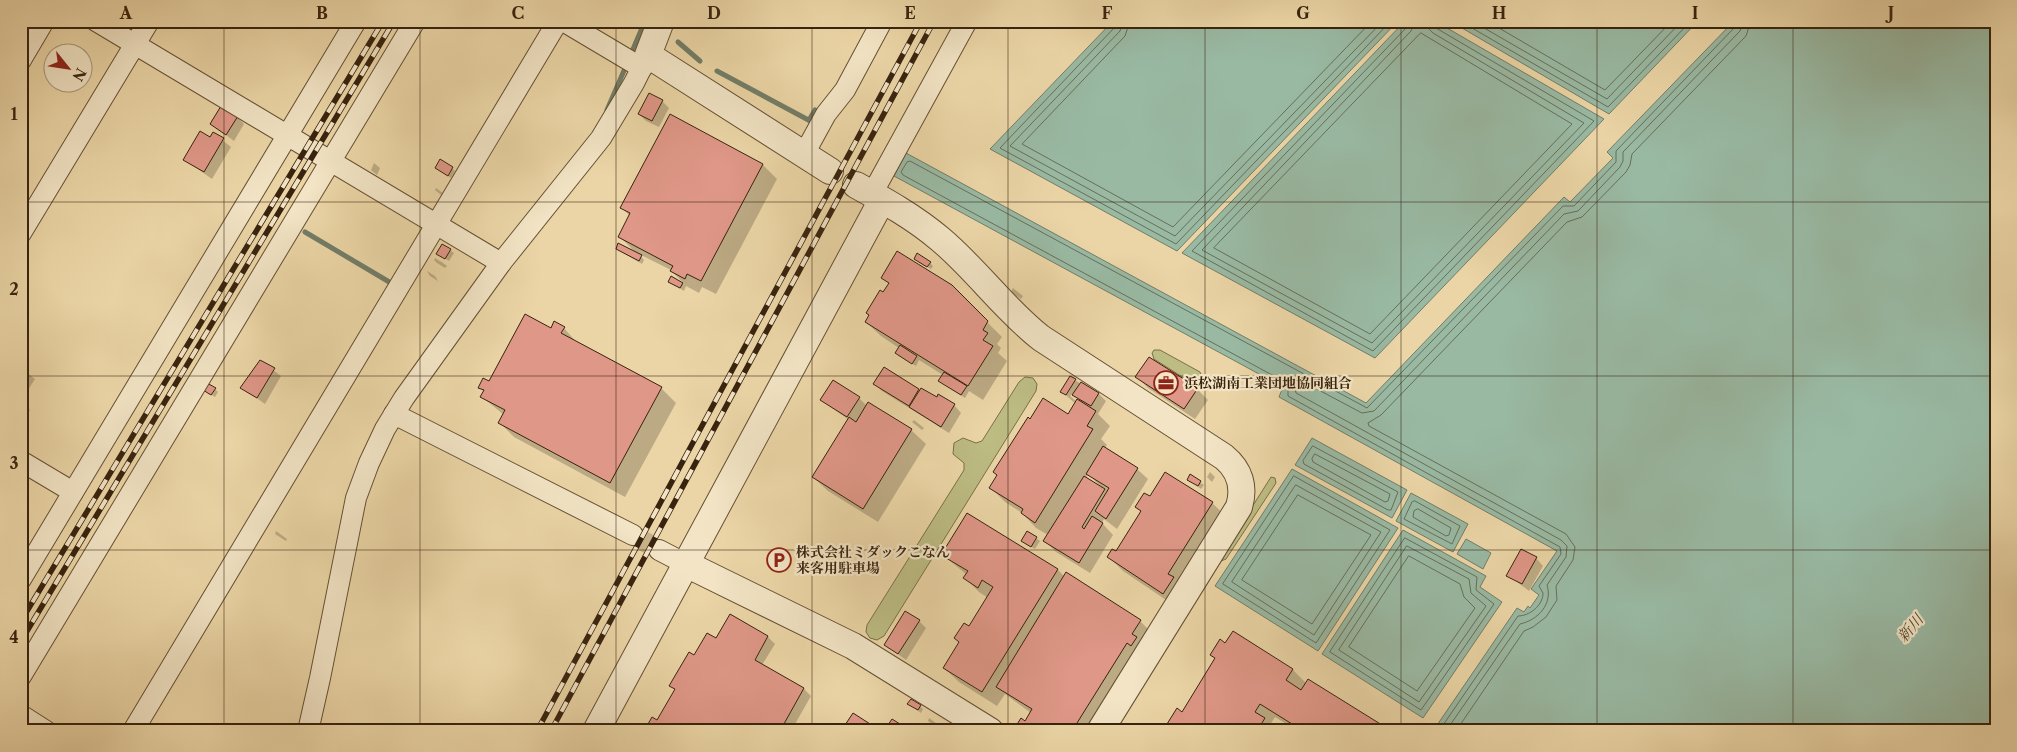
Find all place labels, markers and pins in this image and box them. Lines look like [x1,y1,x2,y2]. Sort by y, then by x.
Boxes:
office icon: 浜松湖南工業団地協同組合 [1153,370,1179,396]
place label: 浜松湖南工業団地協同組合 [1184,374,1352,392]
place label: 株式会社ミダックこなん 来客用駐車場 [796,543,950,577]
parking icon: 株式会社ミダックこなん 来客用駐車場 [766,547,792,573]

